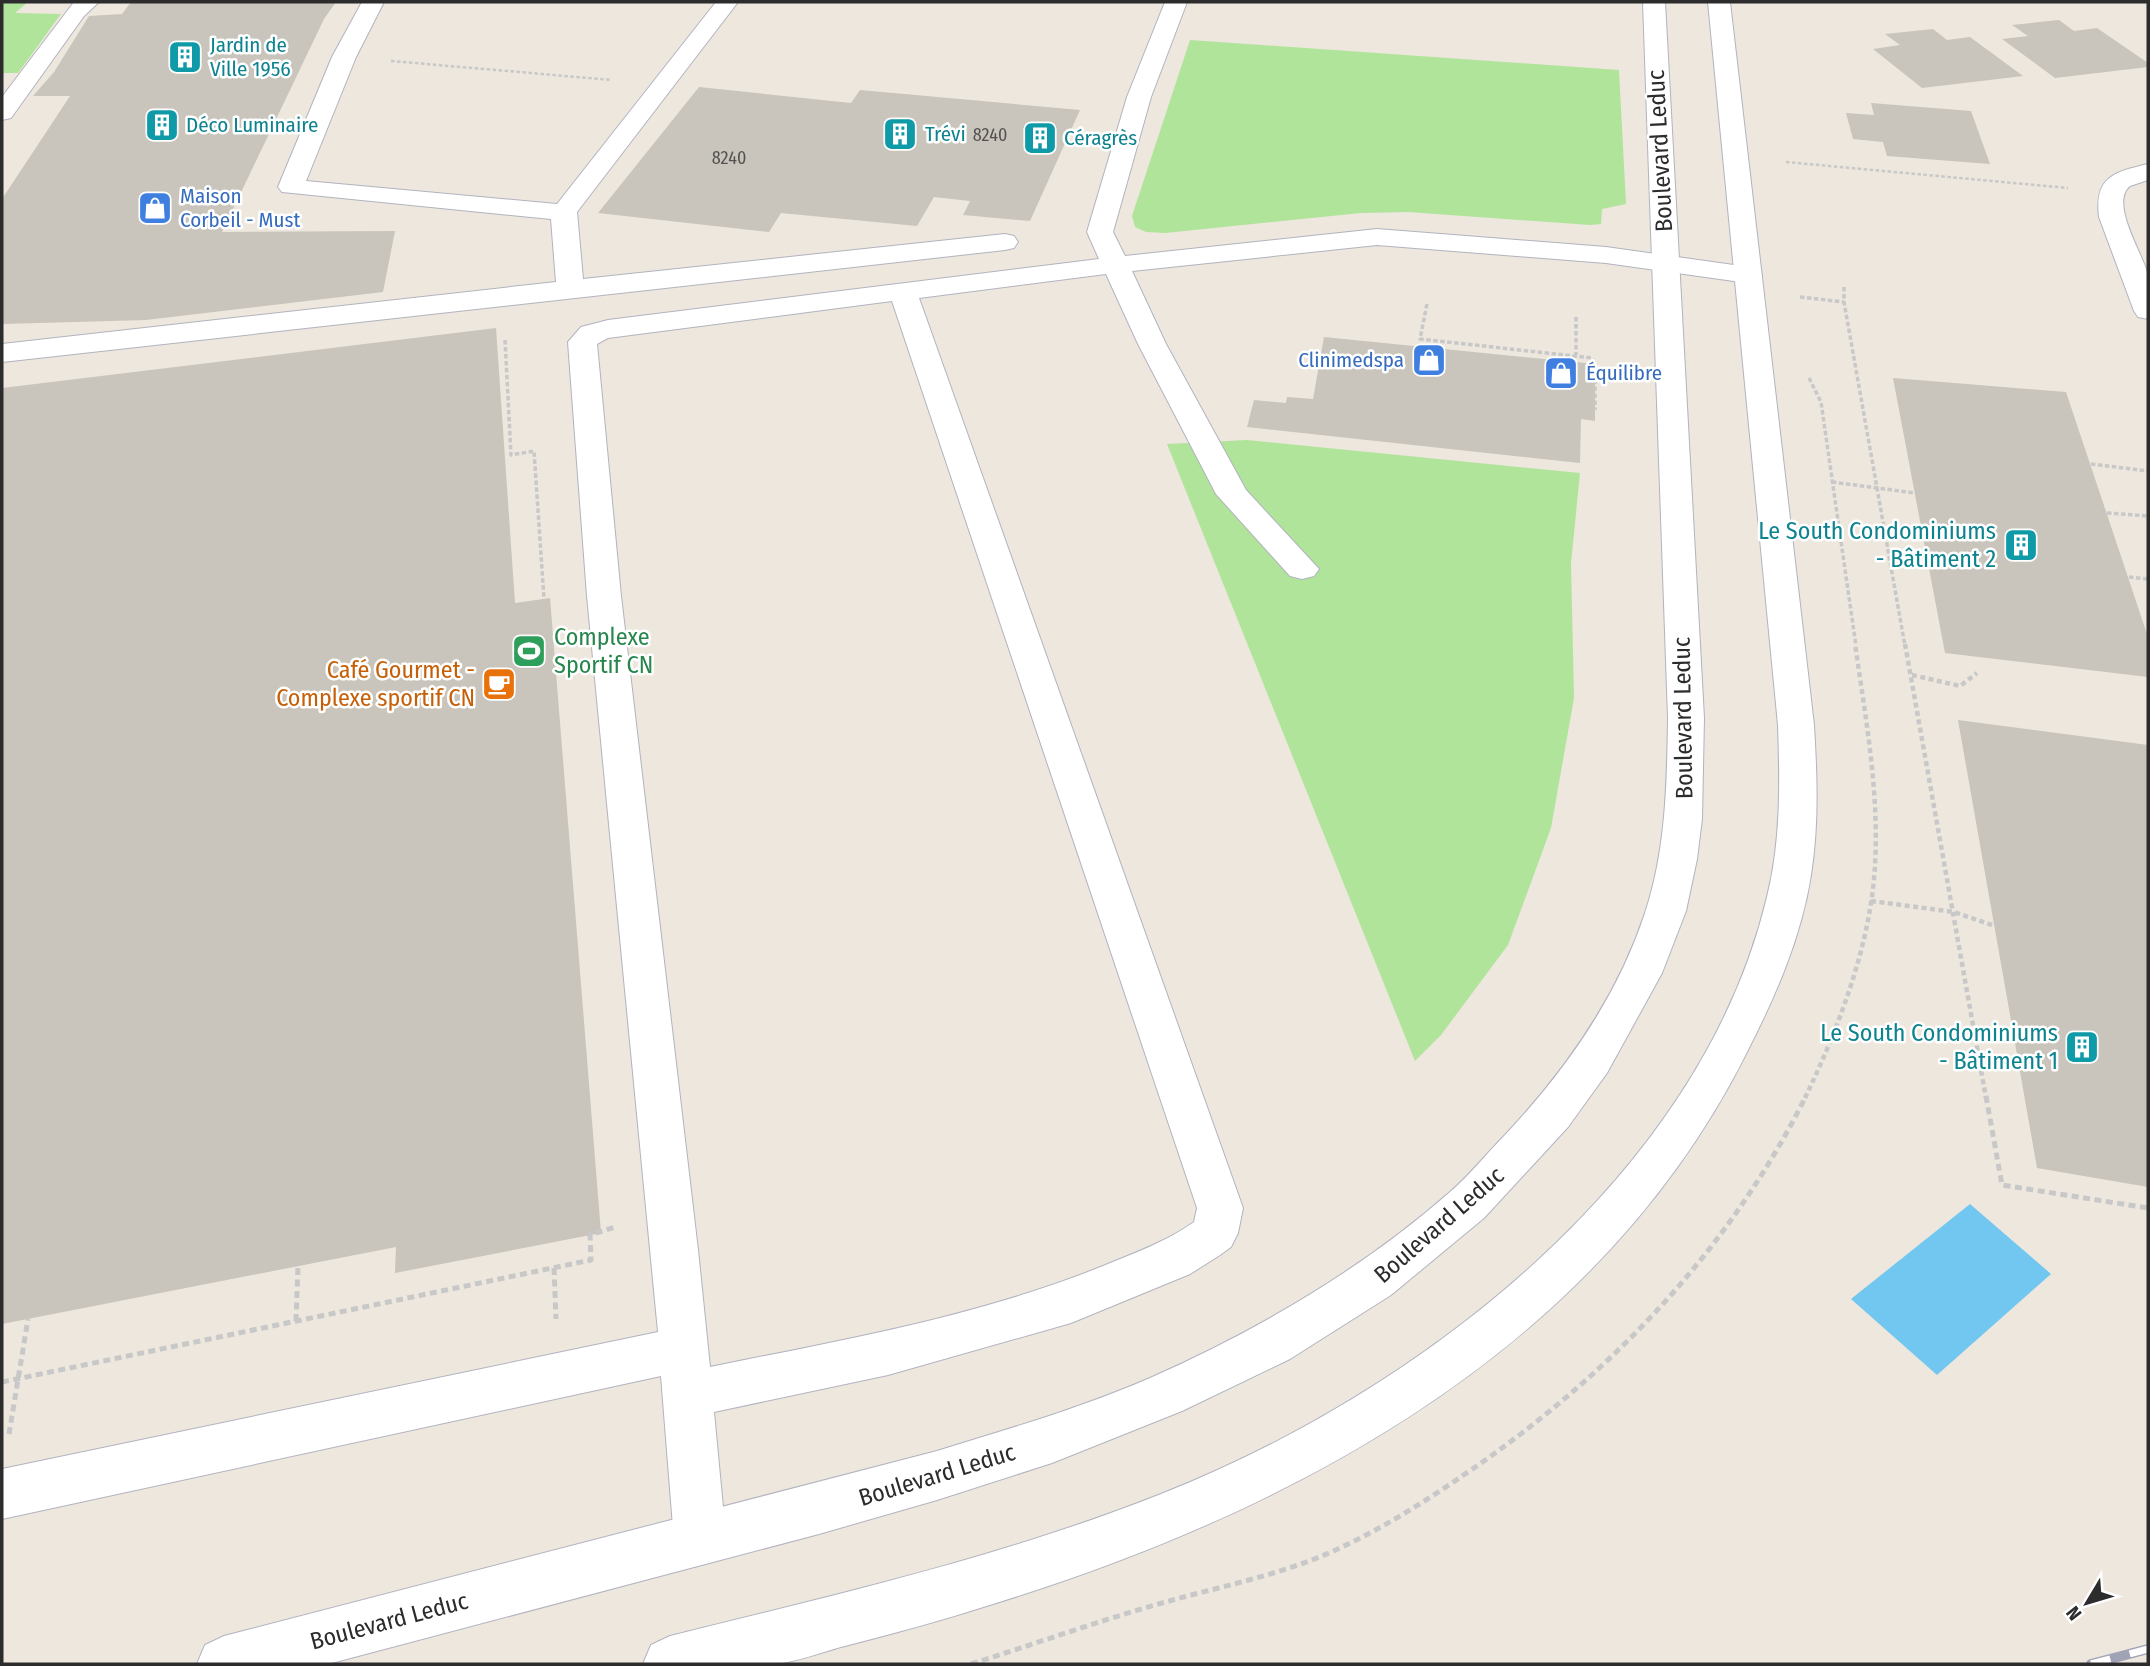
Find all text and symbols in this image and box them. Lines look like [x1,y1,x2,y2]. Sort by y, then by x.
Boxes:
place label: Jardin de Ville 1956 [210,32,291,82]
building icon: Jardin de Ville 1956 [166,38,204,76]
street label: Boulevard Leduc [1642,69,1678,233]
building icon: Déco Luminaire [143,106,181,144]
place label: Déco Luminaire [186,112,318,138]
building icon: Trévi [881,115,919,153]
building icon: Céragrès [1021,119,1059,157]
place label: Trévi [925,121,966,147]
house number: 8240 [973,124,1007,146]
place label: Céragrès [1064,125,1137,151]
house number: 8240 [712,147,746,169]
place label: Maison Corbeil - Must [180,183,301,233]
shop icon: Maison Corbeil - Must [136,189,174,227]
shop icon: Clinimedspa [1410,341,1448,379]
place label: Clinimedspa [1298,347,1404,373]
shop icon: Équilibre [1542,354,1580,392]
place label: Équilibre [1586,360,1662,386]
place label: Le South Condominiums - Bâtiment 2 [1758,517,1996,573]
building icon: Le South Condominiums - Bâtiment 2 [2002,526,2040,564]
place label: Complexe Sportif CN [554,623,653,679]
sports icon: Complexe Sportif CN [510,632,548,670]
street label: Boulevard Leduc [1668,637,1698,799]
place label: Café Gourmet - Complexe sportif CN [276,656,475,712]
cafe icon: Café Gourmet - Complexe sportif CN [480,665,518,703]
place label: Le South Condominiums - Bâtiment 1 [1820,1019,2058,1075]
building icon: Le South Condominiums - Bâtiment 1 [2063,1028,2101,1066]
street label: Boulevard Leduc [1369,1161,1509,1289]
street label: Boulevard Leduc [855,1438,1019,1512]
north arrow [2052,1568,2122,1638]
street label: Boulevard Leduc [307,1586,471,1656]
text: N [2061,1602,2087,1625]

